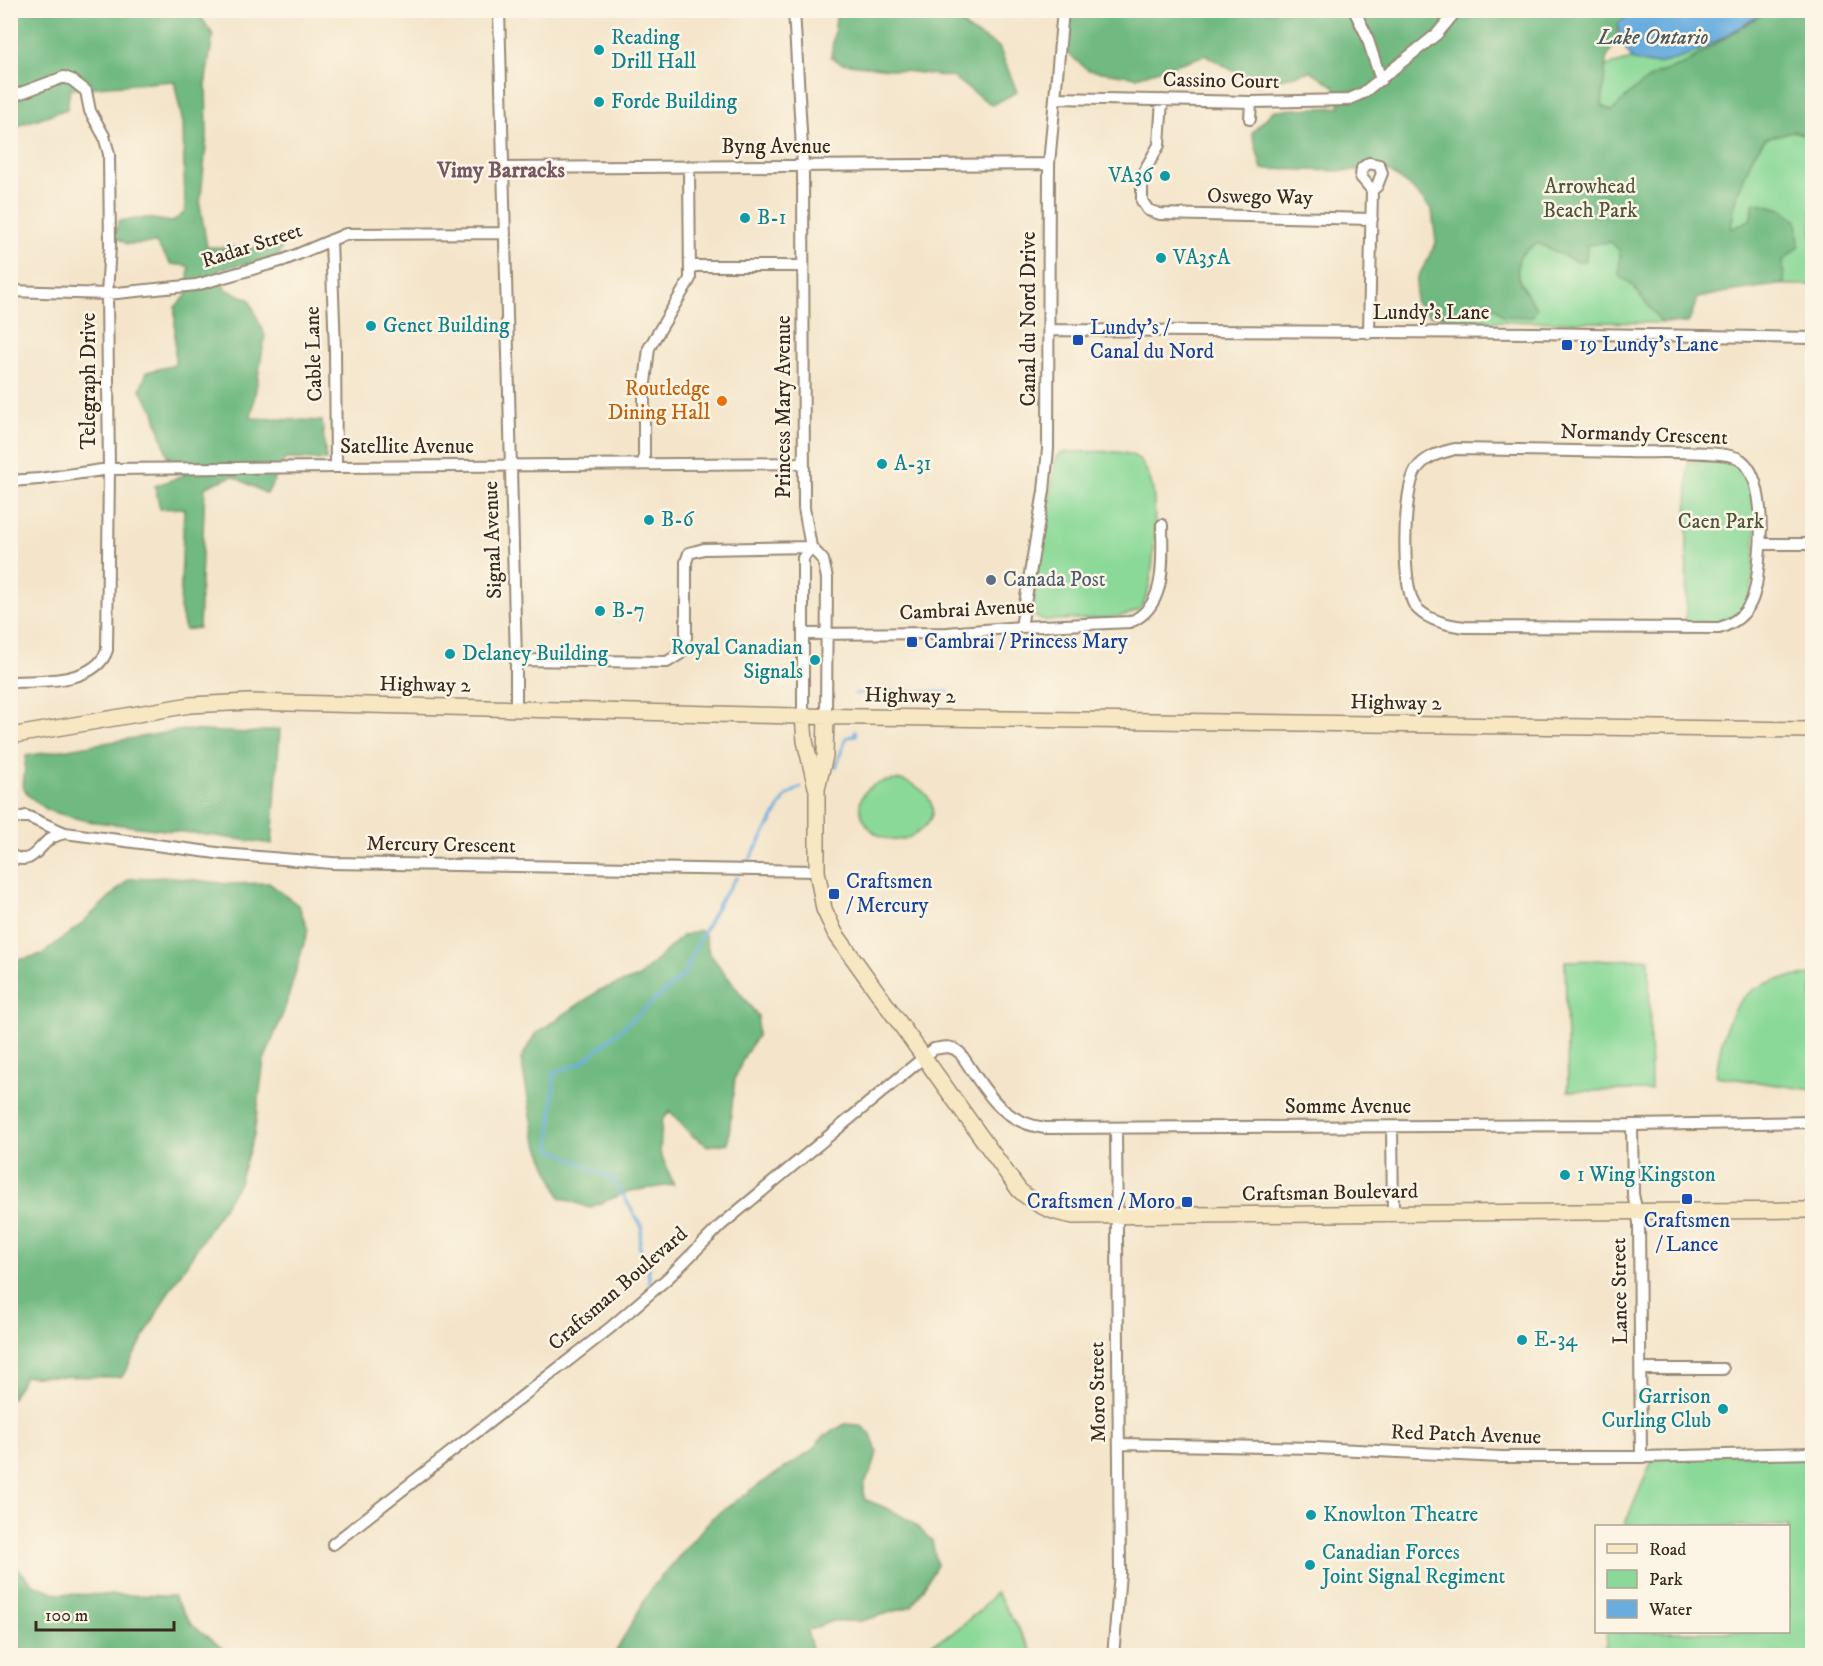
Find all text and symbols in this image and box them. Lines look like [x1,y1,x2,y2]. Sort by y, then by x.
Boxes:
water label: Lake Ontario [1596,24,1709,51]
place label: Reading Drill Hall [611,25,697,75]
marker: Reading Drill Hall [592,43,606,57]
street label: Cassino Court [1162,67,1280,95]
place label: Forde Building [611,89,738,115]
marker: Forde Building [592,95,606,109]
street label: Byng Avenue [721,134,831,160]
district label: Vimy Barracks [436,157,565,184]
place label: VA36 [1107,163,1154,189]
marker: VA36 [1158,169,1172,183]
park label: Arrowhead Beach Park [1543,174,1638,224]
street label: Oswego Way [1207,183,1314,211]
place label: B-1 [757,205,787,231]
marker: B-1 [738,211,752,225]
street label: Radar Street [198,217,306,274]
street label: Canal du Nord Drive [1016,231,1042,407]
place label: VA35A [1172,245,1231,271]
marker: VA35A [1154,251,1168,265]
street label: Lundy's Lane [1372,300,1490,326]
street label: Cable Lane [299,305,329,402]
street label: Telegraph Drive [76,312,102,450]
place label: Genet Building [383,313,510,339]
street label: Princess Mary Avenue [771,315,797,499]
place label: Lundy's / Canal du Nord [1090,315,1214,365]
marker: Genet Building [364,319,378,333]
place label: 19 Lundy's Lane [1579,332,1719,358]
marker: Lundy's / Canal du Nord [1071,333,1085,347]
marker: 19 Lundy's Lane [1560,338,1574,352]
place label: Routledge Dining Hall [608,376,711,426]
marker: Routledge Dining Hall [715,394,729,408]
street label: Normandy Crescent [1560,419,1729,451]
street label: Satellite Avenue [340,434,474,460]
place label: A-31 [894,451,931,477]
marker: A-31 [875,457,889,471]
street label: Signal Avenue [478,480,508,599]
place label: B-6 [661,507,695,533]
park label: Caen Park [1678,509,1765,535]
marker: B-6 [642,513,656,527]
place label: Canada Post [1003,567,1106,593]
marker: Canada Post [984,573,998,587]
street label: Cambrai Avenue [899,593,1036,627]
place label: B-7 [612,598,645,624]
marker: B-7 [593,604,607,618]
place label: Cambrai / Princess Mary [924,629,1129,655]
place label: Royal Canadian Signals [671,635,803,685]
marker: Cambrai / Princess Mary [905,635,919,649]
place label: Delaney Building [462,641,609,667]
marker: Delaney Building [443,647,457,661]
marker: Royal Canadian Signals [808,653,822,667]
street label: Highway 2 [379,671,471,699]
street label: Highway 2 [864,682,956,710]
street label: Highway 2 [1350,689,1442,717]
street label: Mercury Crescent [366,831,516,859]
place label: Craftsmen / Mercury [846,869,932,919]
marker: Craftsmen / Mercury [827,887,841,901]
street label: Somme Avenue [1285,1094,1412,1120]
place label: 1 Wing Kingston [1577,1162,1716,1188]
marker: 1 Wing Kingston [1558,1168,1572,1182]
street label: Craftsman Boulevard [1242,1178,1419,1208]
place label: Craftsmen / Moro [1027,1189,1175,1215]
marker: Craftsmen / Lance [1680,1192,1694,1206]
marker: Craftsmen / Moro [1180,1195,1194,1209]
place label: Craftsmen / Lance [1644,1208,1730,1258]
street label: Craftsman Boulevard [543,1221,693,1357]
street label: Lance Street [1606,1237,1634,1345]
place label: E-34 [1534,1327,1578,1353]
marker: E-34 [1515,1333,1529,1347]
street label: Moro Street [1084,1341,1112,1443]
place label: Garrison Curling Club [1602,1384,1711,1434]
marker: Garrison Curling Club [1716,1402,1730,1416]
street label: Red Patch Avenue [1390,1419,1542,1451]
place label: Knowlton Theatre [1323,1502,1479,1528]
marker: Knowlton Theatre [1304,1508,1318,1522]
legend [1595,1525,1790,1633]
text: Road [1649,1539,1686,1561]
place label: Canadian Forces Joint Signal Regiment [1320,1540,1505,1590]
marker: Canadian Forces Joint Signal Regiment [1303,1558,1317,1572]
text: Park [1649,1569,1683,1591]
scale bar [36,1594,174,1632]
text: Water [1648,1599,1692,1621]
text: 100 m [45,1605,88,1627]

